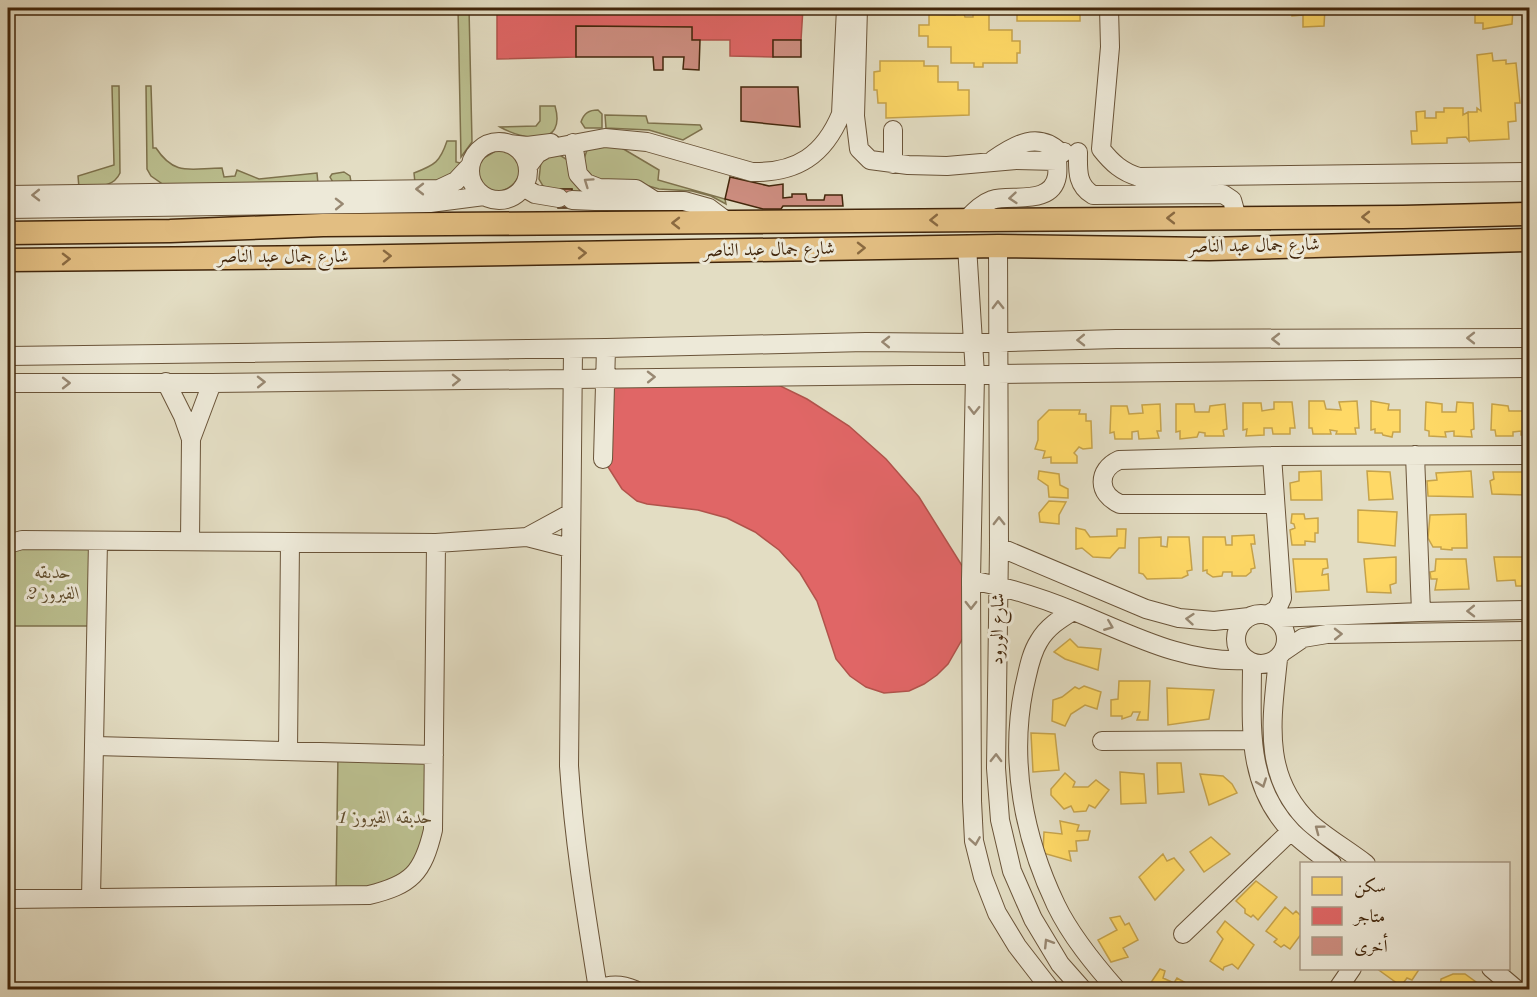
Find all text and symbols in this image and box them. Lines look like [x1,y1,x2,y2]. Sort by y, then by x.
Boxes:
one-way arrow [584,178,595,189]
one-way arrow [415,183,424,196]
one-way arrow [32,189,41,201]
one-way arrow [1008,192,1017,205]
one-way arrow [334,198,343,211]
one-way arrow [1362,211,1371,223]
one-way arrow [1167,212,1176,224]
one-way arrow [930,214,939,226]
one-way arrow [672,217,681,229]
street label: شارع جمال عبد الناصر [1186,236,1320,261]
street label: شارع جمال عبد الناصر [701,240,835,265]
one-way arrow [856,242,865,254]
one-way arrow [577,247,586,259]
street label: شارع جمال عبد الناصر [215,248,349,271]
one-way arrow [382,250,391,263]
one-way arrow [61,253,70,265]
one-way arrow [992,301,1005,310]
one-way arrow [1467,332,1476,345]
one-way arrow [1272,333,1281,345]
one-way arrow [1077,334,1086,346]
one-way arrow [882,336,891,348]
one-way arrow [646,371,655,383]
one-way arrow [451,374,460,386]
one-way arrow [256,376,265,388]
one-way arrow [61,377,70,389]
one-way arrow [968,405,980,414]
one-way arrow [993,517,1006,526]
park label: حدبقه الفيروز 2 [26,564,80,604]
street label: شارع الورود [988,593,1013,665]
one-way arrow [965,600,977,609]
one-way arrow [1467,605,1476,617]
one-way arrow [1186,613,1195,626]
one-way arrow [1103,619,1114,631]
one-way arrow [1334,628,1343,640]
one-way arrow [990,754,1002,763]
one-way arrow [1255,777,1267,788]
park label: حدبقه الفيروز 1 [337,809,433,828]
one-way arrow [1314,825,1325,836]
one-way arrow [969,837,981,846]
legend [1300,862,1510,970]
text: سكن [1354,877,1386,898]
text: متاجر [1352,908,1385,927]
text: أخرى [1354,933,1389,957]
one-way arrow [1043,939,1055,949]

